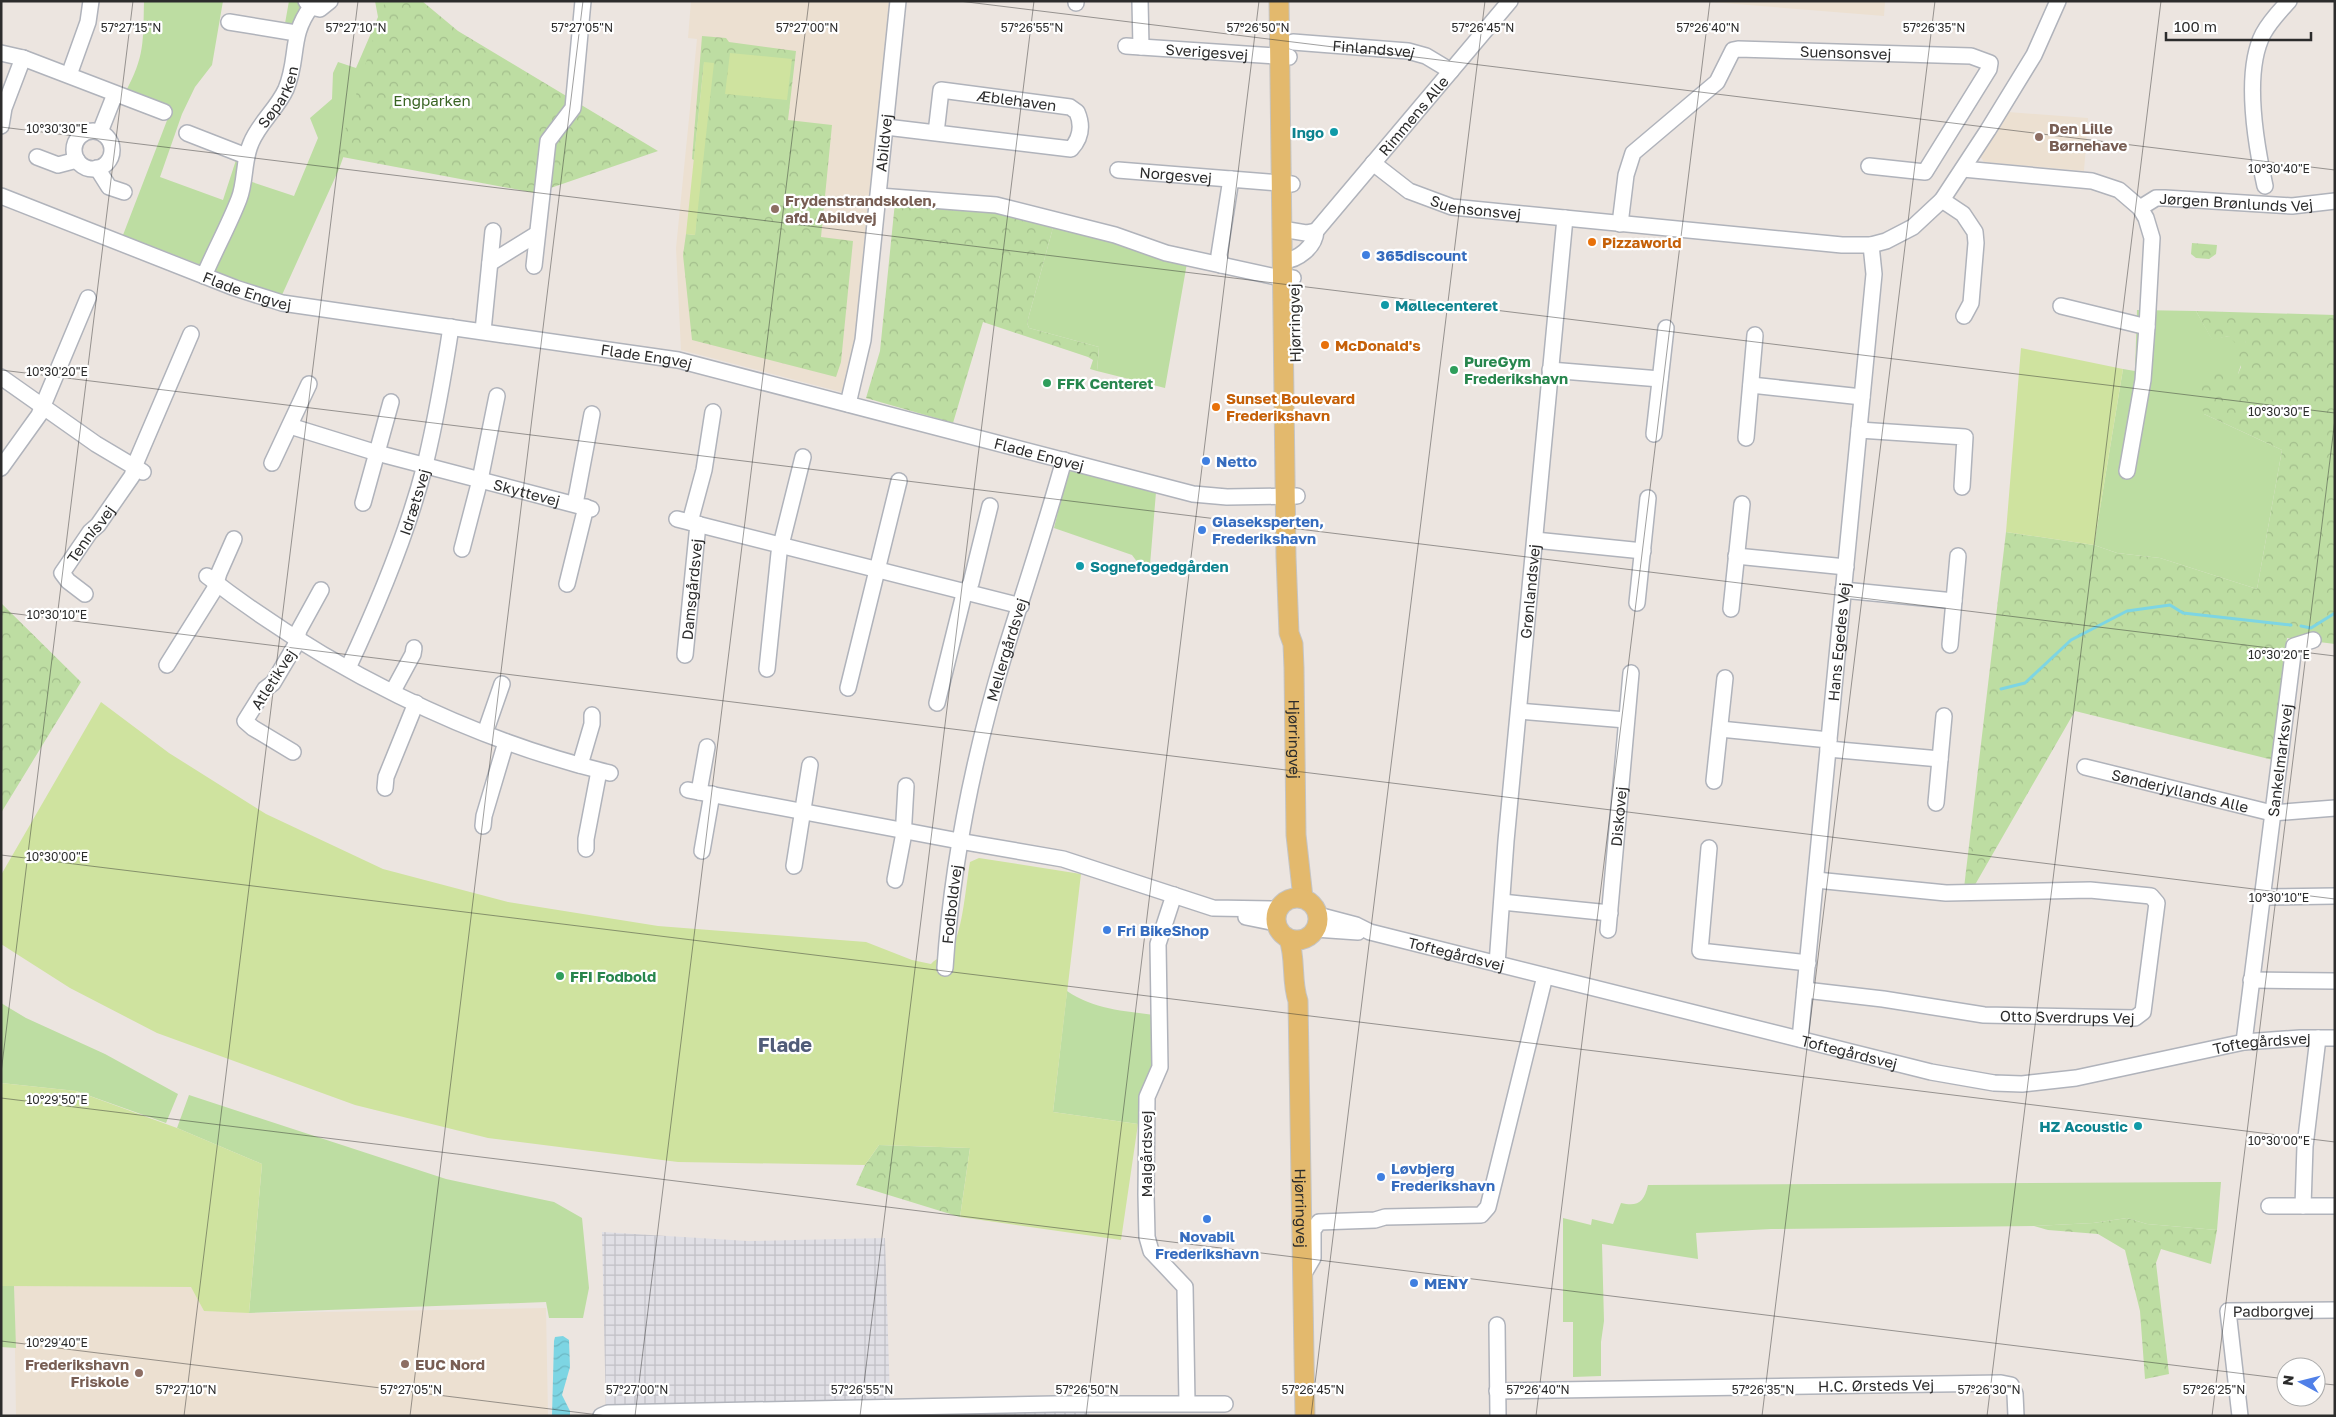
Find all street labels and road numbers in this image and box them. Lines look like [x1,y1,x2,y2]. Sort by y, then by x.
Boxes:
street label: Finlandsvej [1332,36,1417,62]
street label: Sverigesvej [1165,40,1249,63]
street label: Suensonsvej [1800,42,1892,63]
street label: Søparken [253,64,301,131]
street label: Rimmens Alle [1375,72,1452,159]
street label: Æblehaven [976,86,1058,114]
street label: Abildvej [871,113,895,173]
street label: Norgesvej [1139,163,1213,187]
street label: Jørgen Brønlunds Vej [2159,189,2314,215]
street label: Suensonsvej [1428,191,1522,223]
street label: Flade Engvej [200,267,293,313]
street label: Hjørringvej [1284,283,1304,363]
street label: Flade Engvej [599,340,694,372]
street label: Flade Engvej [992,434,1086,474]
street label: Idrætsvej [395,467,433,537]
street label: Skyttevej [492,475,562,510]
street label: Tennisvej [63,502,118,566]
street label: Damsgårdsvej [678,538,705,641]
street label: Grønlandsvej [1516,543,1543,640]
street label: Hans Egedes Vej [1824,582,1853,702]
street label: Mellergårdsvej [982,596,1031,703]
street label: Atletikvej [247,645,299,713]
street label: Hjørringvej [1285,699,1304,779]
street label: Sankelmarksvej [2264,703,2296,818]
street label: Sønderjyllands Alle [2110,765,2251,816]
street label: Diskovej [1607,786,1630,847]
street label: Fodboldvej [938,863,965,945]
street label: Toftegårdsvej [1406,933,1506,974]
street label: Otto Sverdrups Vej [2000,1006,2135,1027]
street label: Toftegårdsvej [2211,1029,2311,1057]
street label: Toftegårdsvej [1799,1031,1899,1072]
street label: Maigårdsvej [1137,1111,1155,1197]
street label: Hjørringvej [1292,1168,1311,1248]
street label: Padborgvej [2233,1301,2314,1320]
street label: H.C. Ørsteds Vej [1818,1375,1934,1395]

